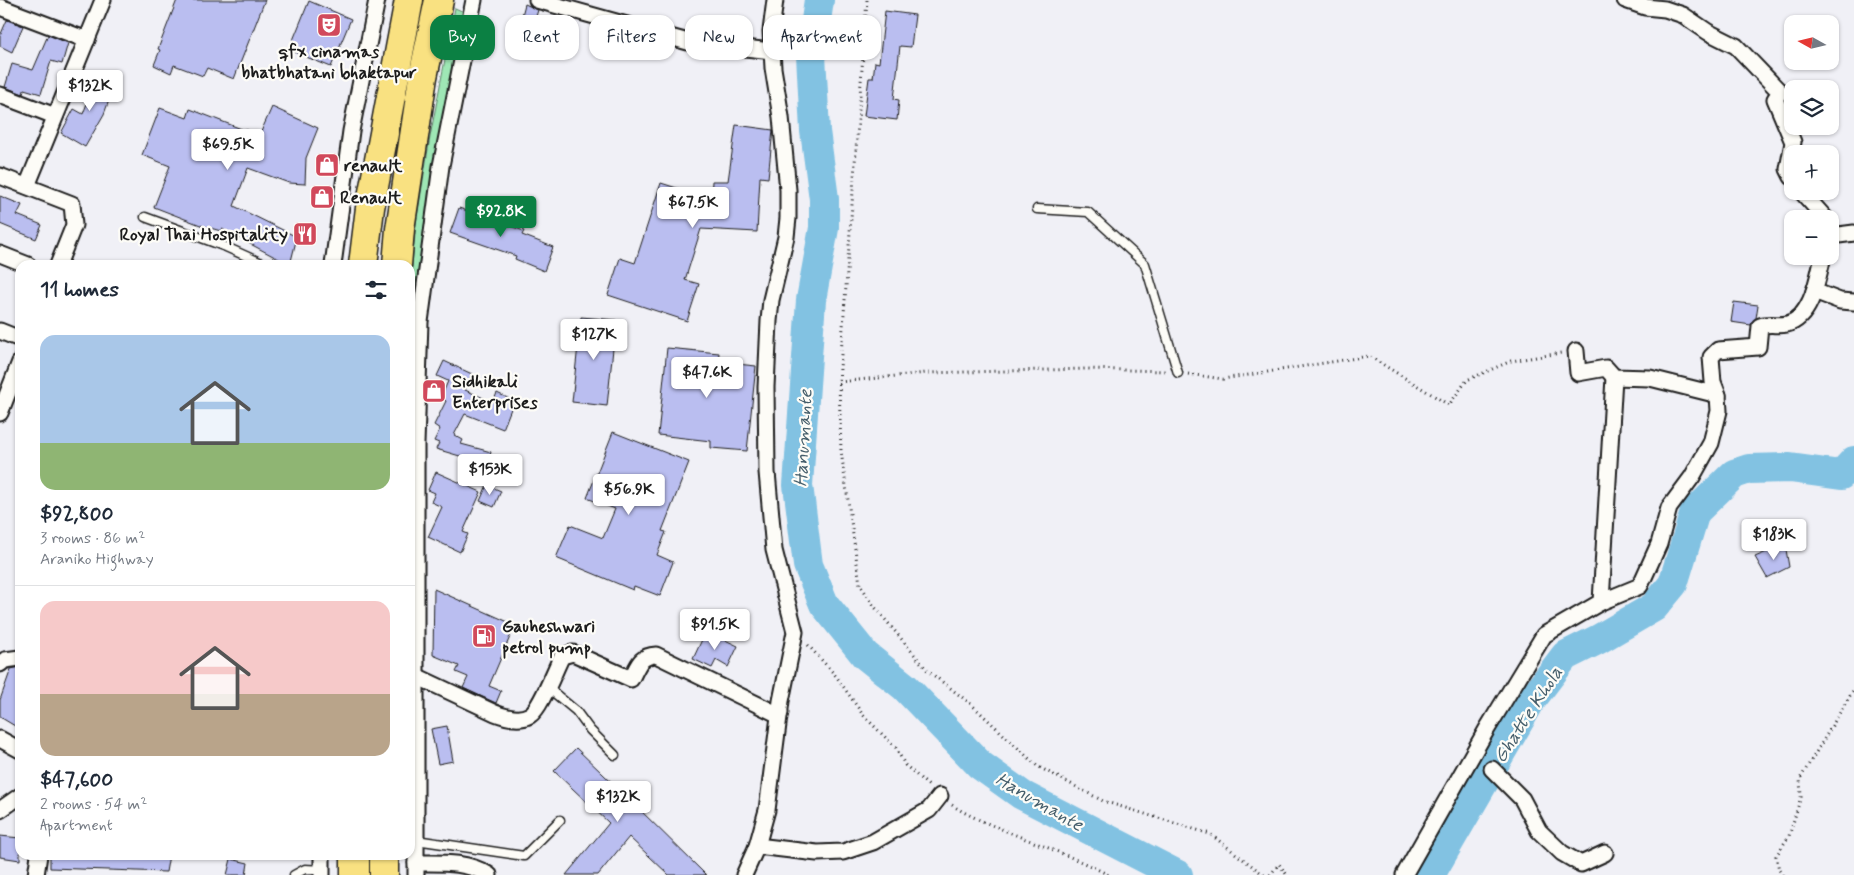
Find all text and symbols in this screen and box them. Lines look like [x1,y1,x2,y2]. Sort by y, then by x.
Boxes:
theatre icon: qfx cinamas bhatbhatani bhaktapur [316,12,342,38]
chip: Buy [430,15,495,60]
chip: Rent [505,15,579,60]
chip: Filters [589,15,675,60]
chip: New [685,15,753,60]
chip: Apartment [763,15,881,60]
north arrow [1784,15,1839,70]
map controls [1784,15,1839,265]
place label: qfx cinamas bhatbhatani bhaktapur [241,40,417,85]
pin: $132K [55,70,125,112]
text: $132K [68,75,112,96]
button: layers [1784,80,1839,135]
pin: $69.5K [187,128,269,171]
text: $69.5K [202,134,254,155]
button: + [1784,145,1839,200]
shop icon: renault [314,152,340,178]
place label: renault [344,154,403,178]
shop icon: Renault [309,184,335,210]
place label: Renault [340,186,402,210]
pin: $67.5K [652,186,734,229]
text: $67.5K [668,192,718,213]
pin: $92.8K [460,196,542,238]
text: $92.8K [476,201,526,222]
button: − [1784,210,1839,265]
restaurant icon: Royal Thai Hospitality [292,221,318,247]
place label: Royal Thai Hospitality [119,223,288,247]
text: 11 homes [40,276,119,304]
icon: filters [362,276,390,304]
pin: $127K [559,318,629,361]
text: $127K [571,324,617,345]
pin: $47.6K [666,356,748,399]
text: $47.6K [682,362,732,383]
icon: home [170,368,260,458]
place label: Sidhikali Enterprises [452,370,538,415]
shop icon: Sidhikali Enterprises [421,378,447,404]
water label: Hanumante [788,388,819,487]
pin: $153K [455,454,525,496]
text: $153K [469,459,511,480]
pin: $56.9K [588,474,670,516]
text: $56.9K [604,479,654,500]
text: $92,800 [40,500,113,528]
pin: $183K [1739,518,1809,561]
text: $183K [1752,524,1796,545]
text: 3 rooms · 86 m² [40,528,145,549]
text: Araniko Highway [40,549,154,570]
pin: $91.5K [674,608,756,651]
text: $91.5K [691,614,739,635]
place label: Gauheshwari petrol pump [502,615,595,660]
fuel station icon: Gauheshwari petrol pump [471,623,497,649]
icon: home [170,633,260,723]
water label: Ghatte Khola [1488,662,1569,768]
text: $47,600 [40,766,113,794]
water label: Hanumante [991,767,1088,838]
pin: $132K [583,780,653,823]
text: $132K [596,786,640,807]
text: 2 rooms · 54 m² [40,794,147,815]
text: Apartment [40,815,113,836]

